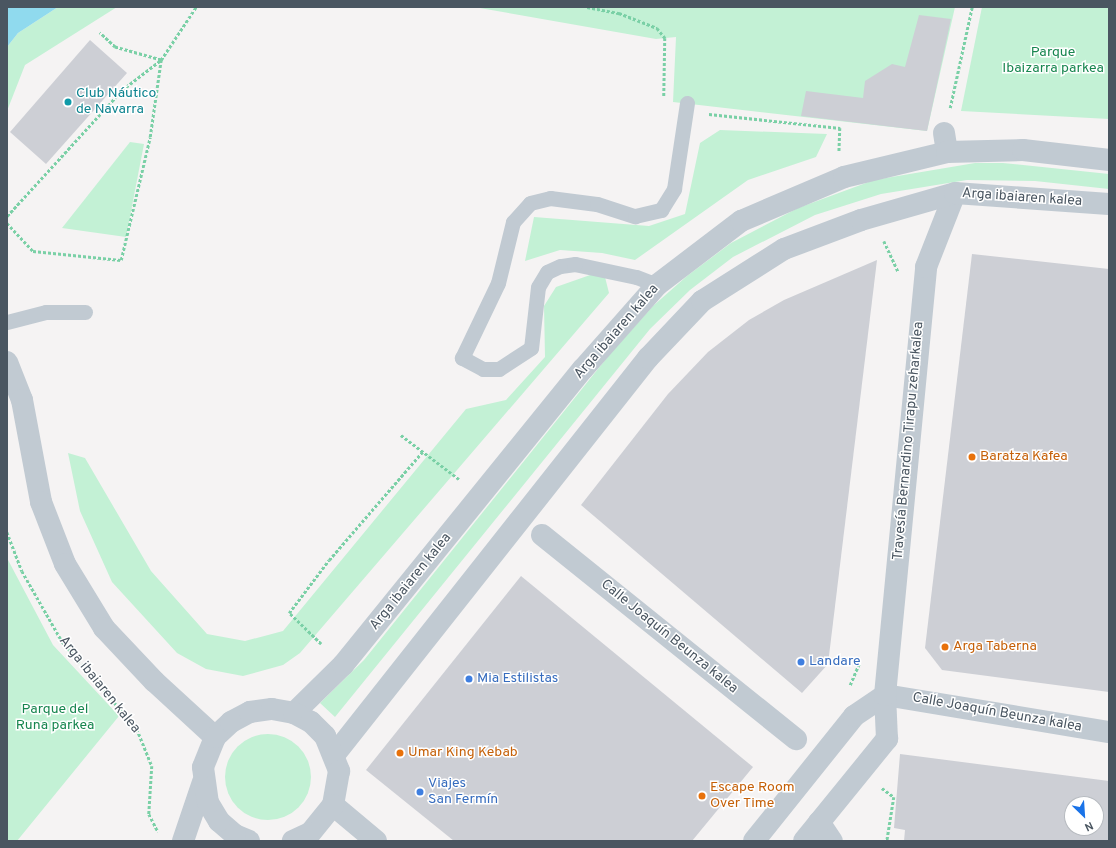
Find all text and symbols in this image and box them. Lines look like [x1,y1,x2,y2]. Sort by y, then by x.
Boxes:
park label: Parque Ibaizarra parkea [1002,45,1104,78]
place label: Club Náutico de Navarra [76,86,156,118]
marker: Club Náutico de Navarra [63,97,73,107]
street label: Arga ibaiaren kalea [961,185,1083,211]
street label: Arga ibaiaren kalea [571,281,663,383]
street label: Travesía Bernardino Tirapu zeharkalea [890,321,928,561]
place label: Baratza Kafea [980,449,1068,465]
marker: Baratza Kafea [967,452,977,462]
street label: Arga ibaiaren kalea [367,530,455,634]
street label: Calle Joaquín Beunza kalea [597,576,741,698]
street label: Arga ibaiaren kalea [55,633,143,737]
place label: Arga Taberna [953,639,1037,655]
marker: Arga Taberna [940,642,950,652]
place label: Landare [809,654,861,670]
marker: Landare [796,657,806,667]
place label: Mia Estilistas [477,671,558,687]
marker: Mia Estilistas [464,674,474,684]
street label: Calle Joaquín Beunza kalea [911,690,1083,736]
park label: Parque del Runa parkea [16,702,94,734]
place label: Umar King Kebab [408,745,518,761]
marker: Umar King Kebab [395,748,405,758]
place label: Viajes San Fermín [428,776,498,808]
place label: Escape Room Over Time [710,780,795,812]
marker: Viajes San Fermín [415,787,425,797]
marker: Escape Room Over Time [697,791,707,801]
north arrow [1064,796,1104,836]
text: N [1082,818,1095,834]

